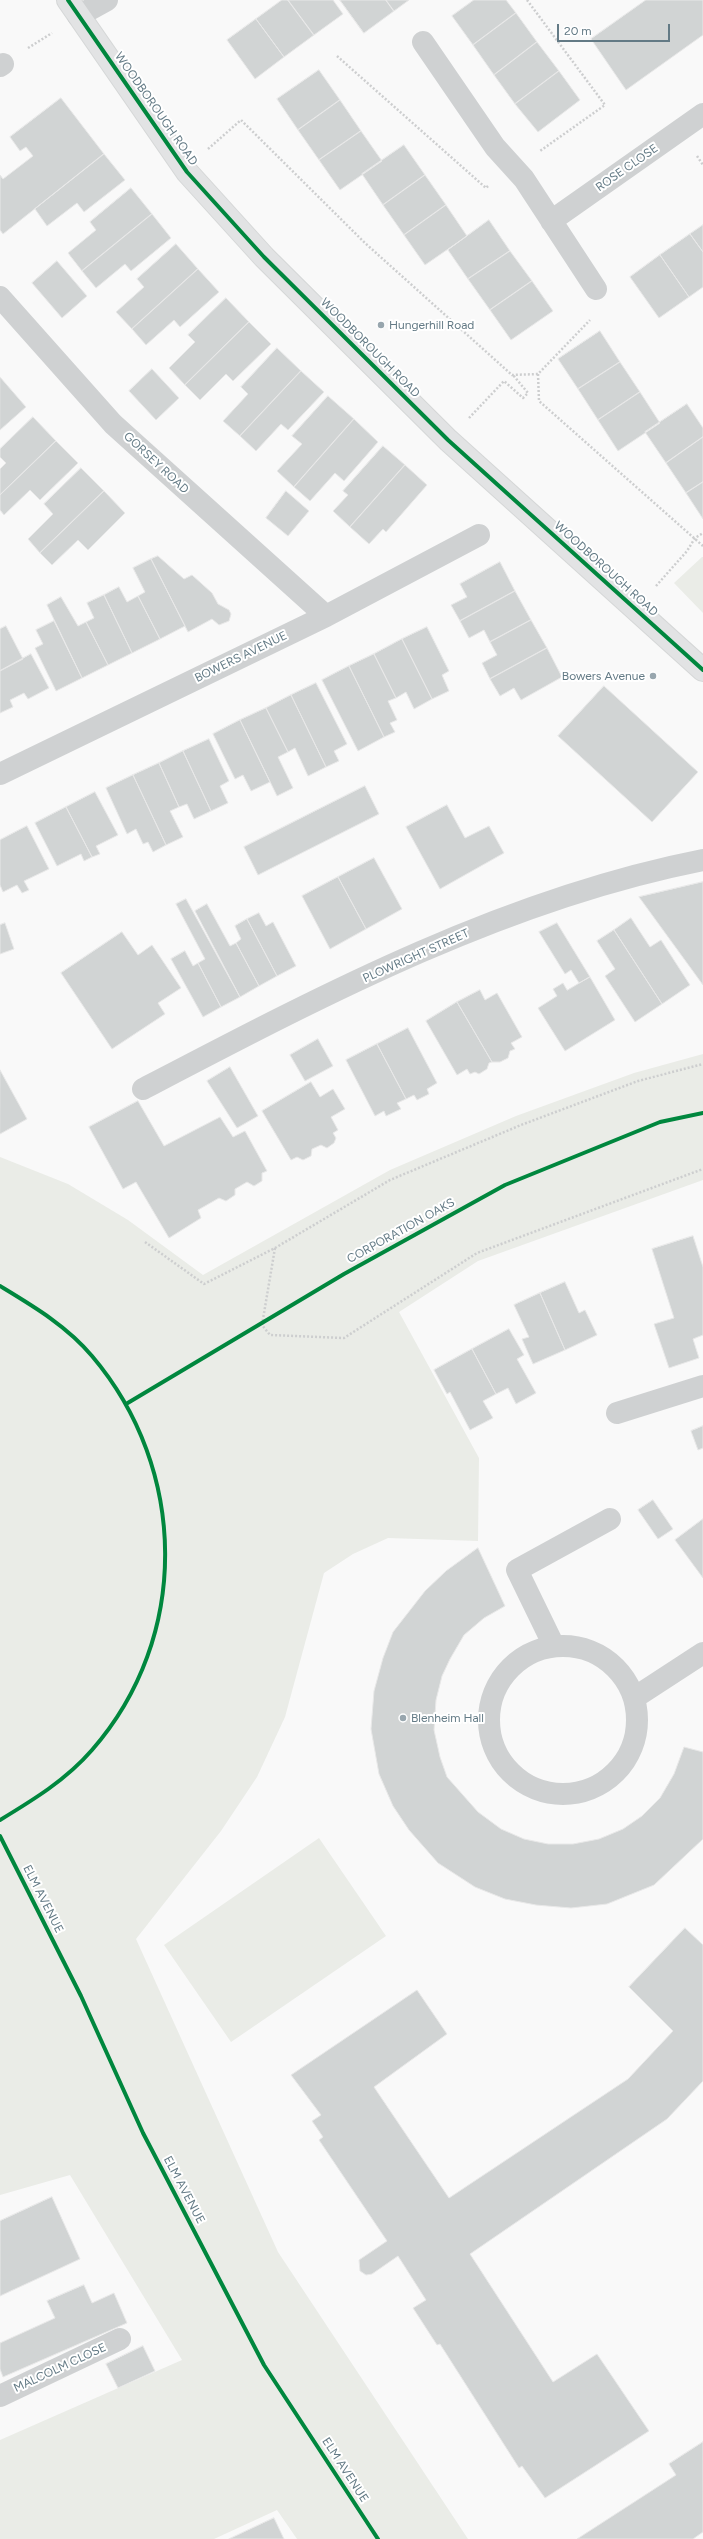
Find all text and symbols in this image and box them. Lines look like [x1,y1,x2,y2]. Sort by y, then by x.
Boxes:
scale bar [559,16,672,42]
text: 20 m [564,24,592,38]
street label: WOODBOROUGH ROAD [111,50,201,168]
street label: ROSE CLOSE [593,141,661,195]
street label: WOODBOROUGH ROAD [317,295,423,401]
place label: Hungerhill Road [389,318,474,332]
marker: Hungerhill Road [376,320,386,330]
street label: GORSEY ROAD [120,429,192,497]
street label: WOODBOROUGH ROAD [551,519,661,619]
street label: BOWERS AVENUE [192,628,290,686]
place label: Bowers Avenue [562,669,645,683]
marker: Bowers Avenue [648,671,658,681]
street label: PLOWRIGHT STREET [361,926,471,986]
street label: CORPORATION OAKS [345,1195,457,1267]
place label: Blenheim Hall [411,1711,484,1725]
marker: Blenheim Hall [398,1713,408,1723]
street label: ELM AVENUE [20,1863,66,1935]
street label: ELM AVENUE [160,2154,208,2226]
street label: MALCOLM CLOSE [12,2340,108,2396]
street label: ELM AVENUE [319,2435,371,2505]

